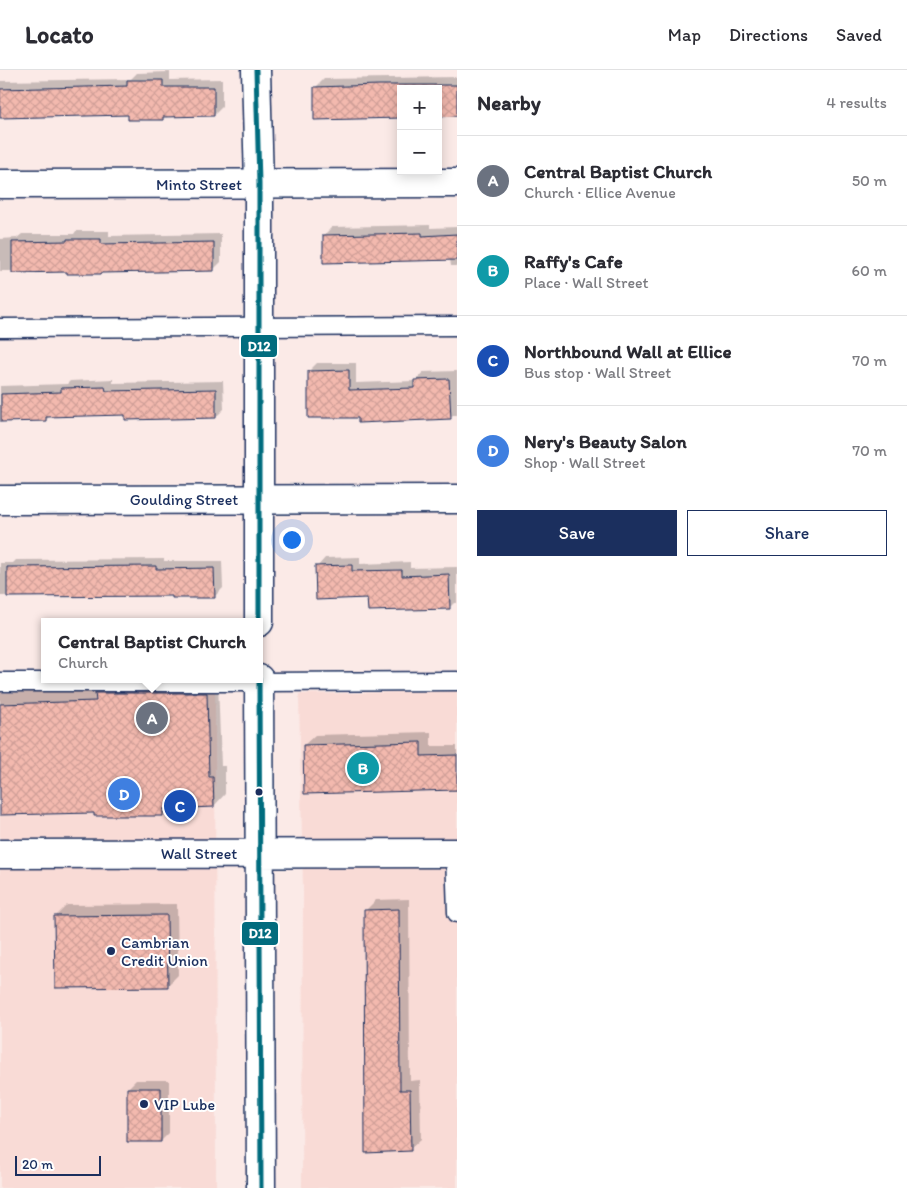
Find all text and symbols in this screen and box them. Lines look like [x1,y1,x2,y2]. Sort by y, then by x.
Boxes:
text: Locato [25,20,94,49]
text: Map [668,24,701,46]
text: Directions [729,24,808,46]
text: Saved [836,24,882,46]
map controls [397,85,442,175]
button: + [397,85,442,130]
text: Nearby [477,90,541,115]
text: 4 results [826,93,887,112]
button: − [397,130,442,175]
text: Central Baptist Church [524,160,712,183]
text: A [488,171,498,190]
text: 50 m [852,171,887,190]
street label: Minto Street [156,175,242,194]
text: Church · Ellice Avenue [524,183,676,202]
text: Raffy's Cafe [524,250,623,273]
text: B [488,261,498,280]
text: 60 m [852,261,887,280]
text: Place · Wall Street [524,273,649,292]
line badge: D12 [240,334,278,358]
text: D12 [247,338,271,355]
text: Northbound Wall at Ellice [524,340,731,363]
text: C [488,351,498,370]
text: 70 m [852,351,887,370]
text: Bus stop · Wall Street [524,363,671,382]
text: Nery's Beauty Salon [524,430,687,453]
text: D [488,441,498,460]
text: 70 m [852,441,887,460]
text: Shop · Wall Street [524,453,645,472]
street label: Goulding Street [130,490,238,509]
button: Save [477,510,677,556]
button: Share [687,510,887,556]
your location [279,527,305,553]
popup [41,618,263,683]
text: Central Baptist Church [58,630,246,653]
text: Church [58,653,108,672]
pin: A [136,699,168,737]
pin: B [347,749,379,787]
pin: D [108,775,140,813]
pin: C [164,787,196,825]
unlabelled marker [254,787,264,797]
street label: Wall Street [161,844,237,863]
line badge: D12 [241,921,279,946]
text: D12 [248,925,272,942]
place label: Cambrian Credit Union [121,933,208,970]
marker: Cambrian Credit Union [105,945,117,957]
place label: VIP Lube [154,1095,215,1114]
marker: VIP Lube [138,1098,150,1110]
scale bar [15,1153,101,1176]
text: 20 m [22,1156,53,1173]

